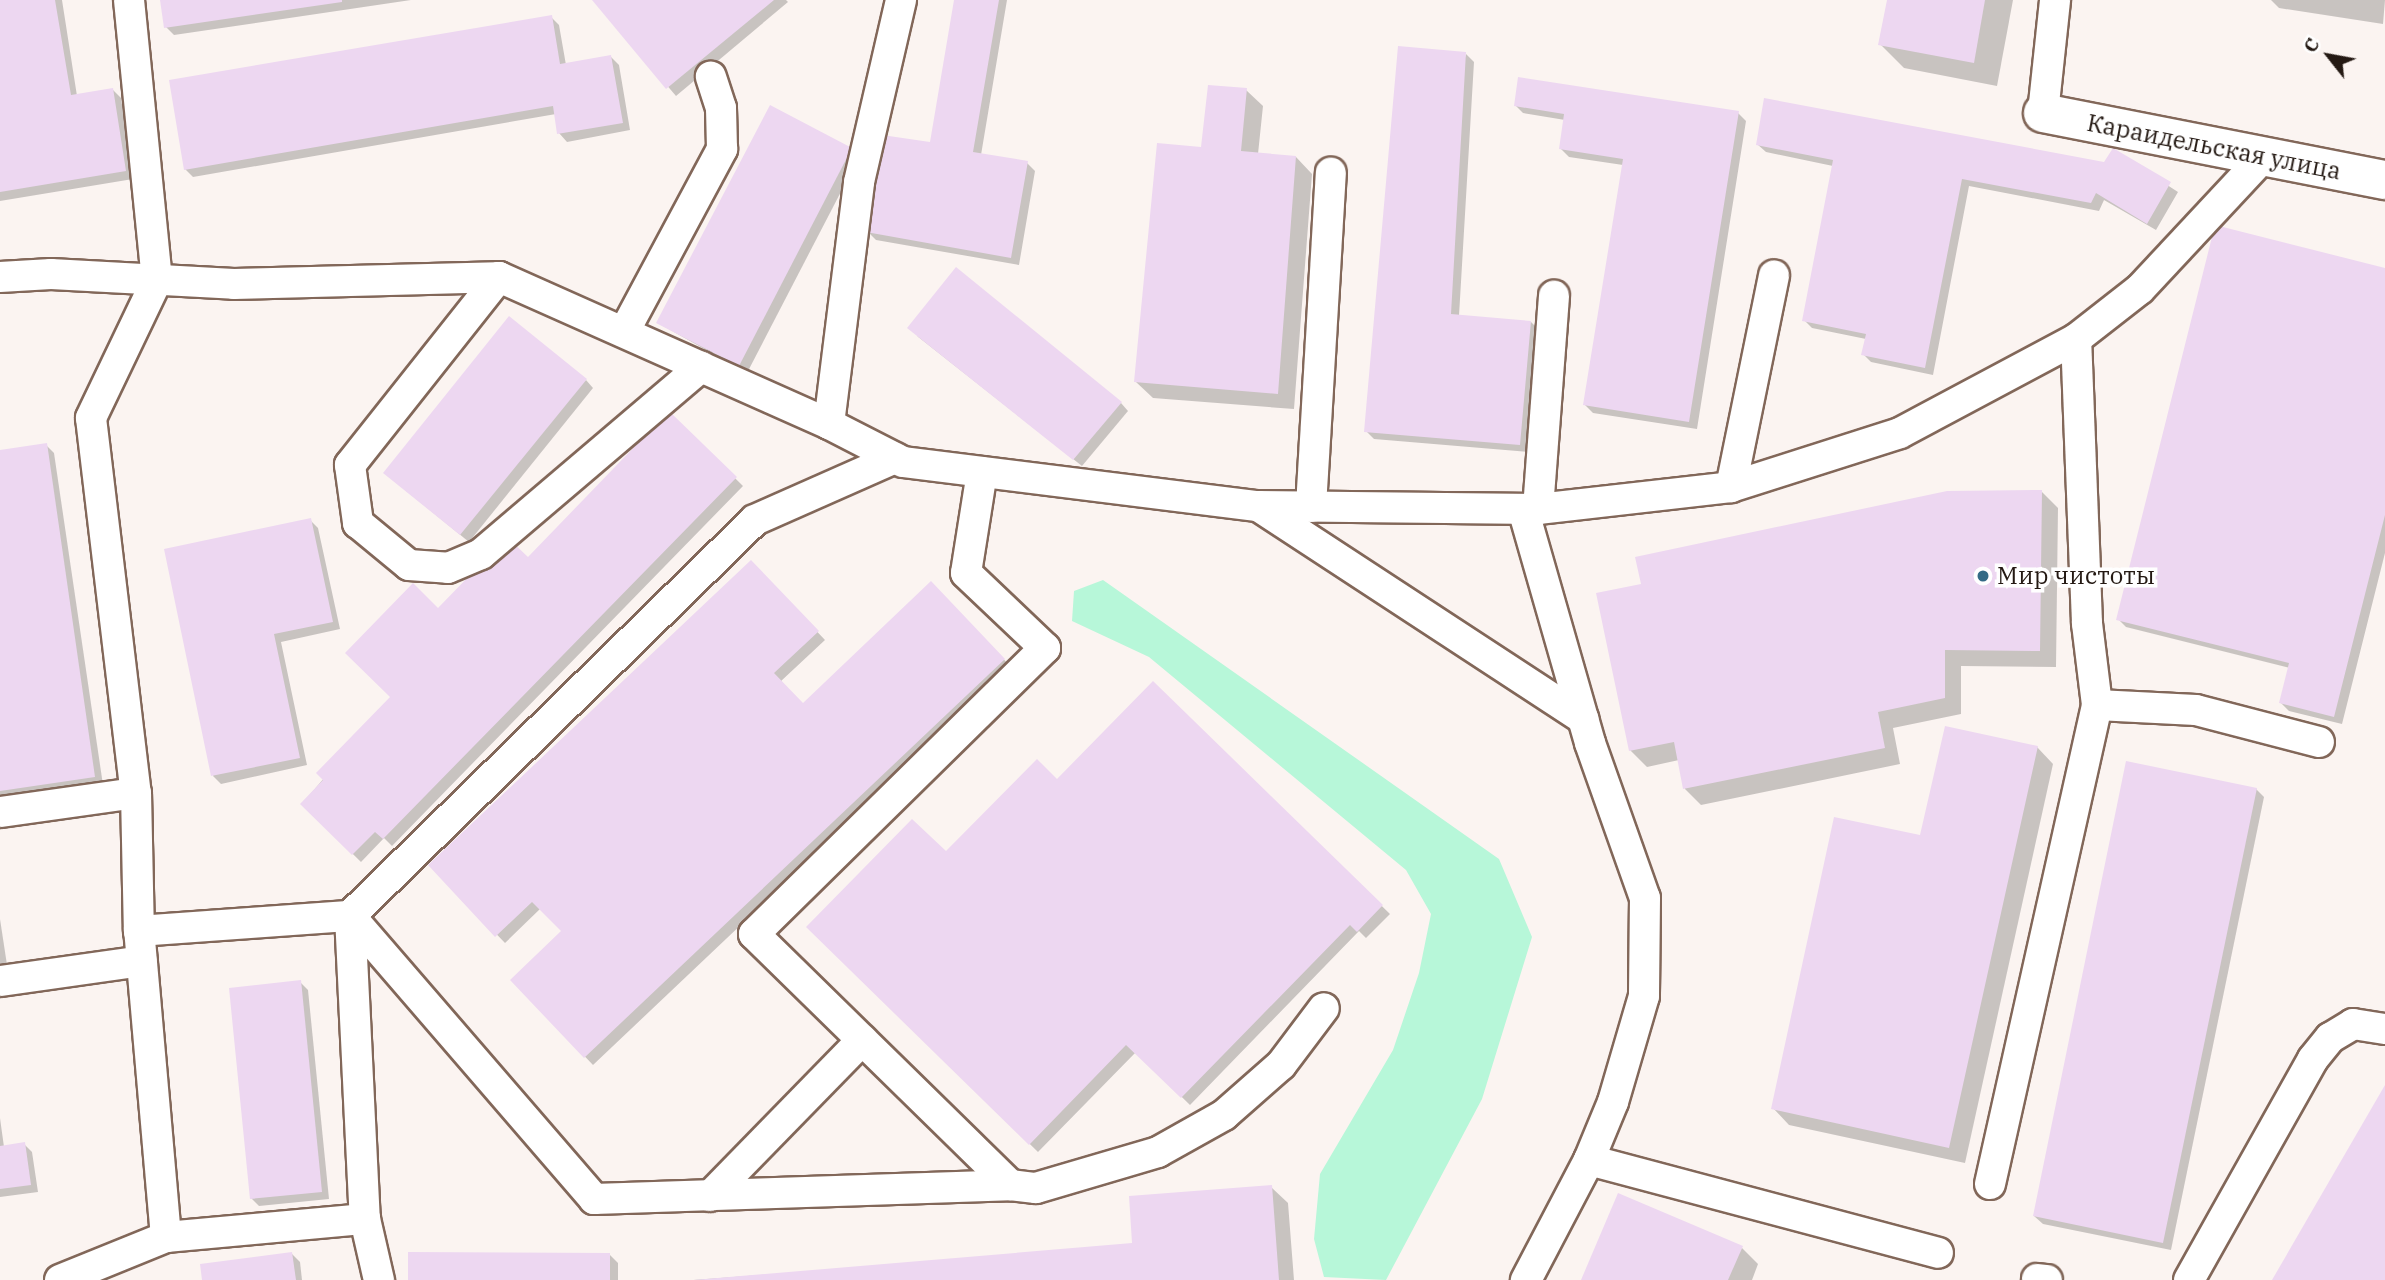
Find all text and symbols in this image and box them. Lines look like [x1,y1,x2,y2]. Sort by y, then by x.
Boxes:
north arrow [2294,21,2364,91]
text: С [2297,34,2325,57]
street label: Караидельская улица [2085,108,2343,186]
place label: Мир чистоты [1997,562,2155,590]
marker: Мир чистоты [1975,568,1991,584]

